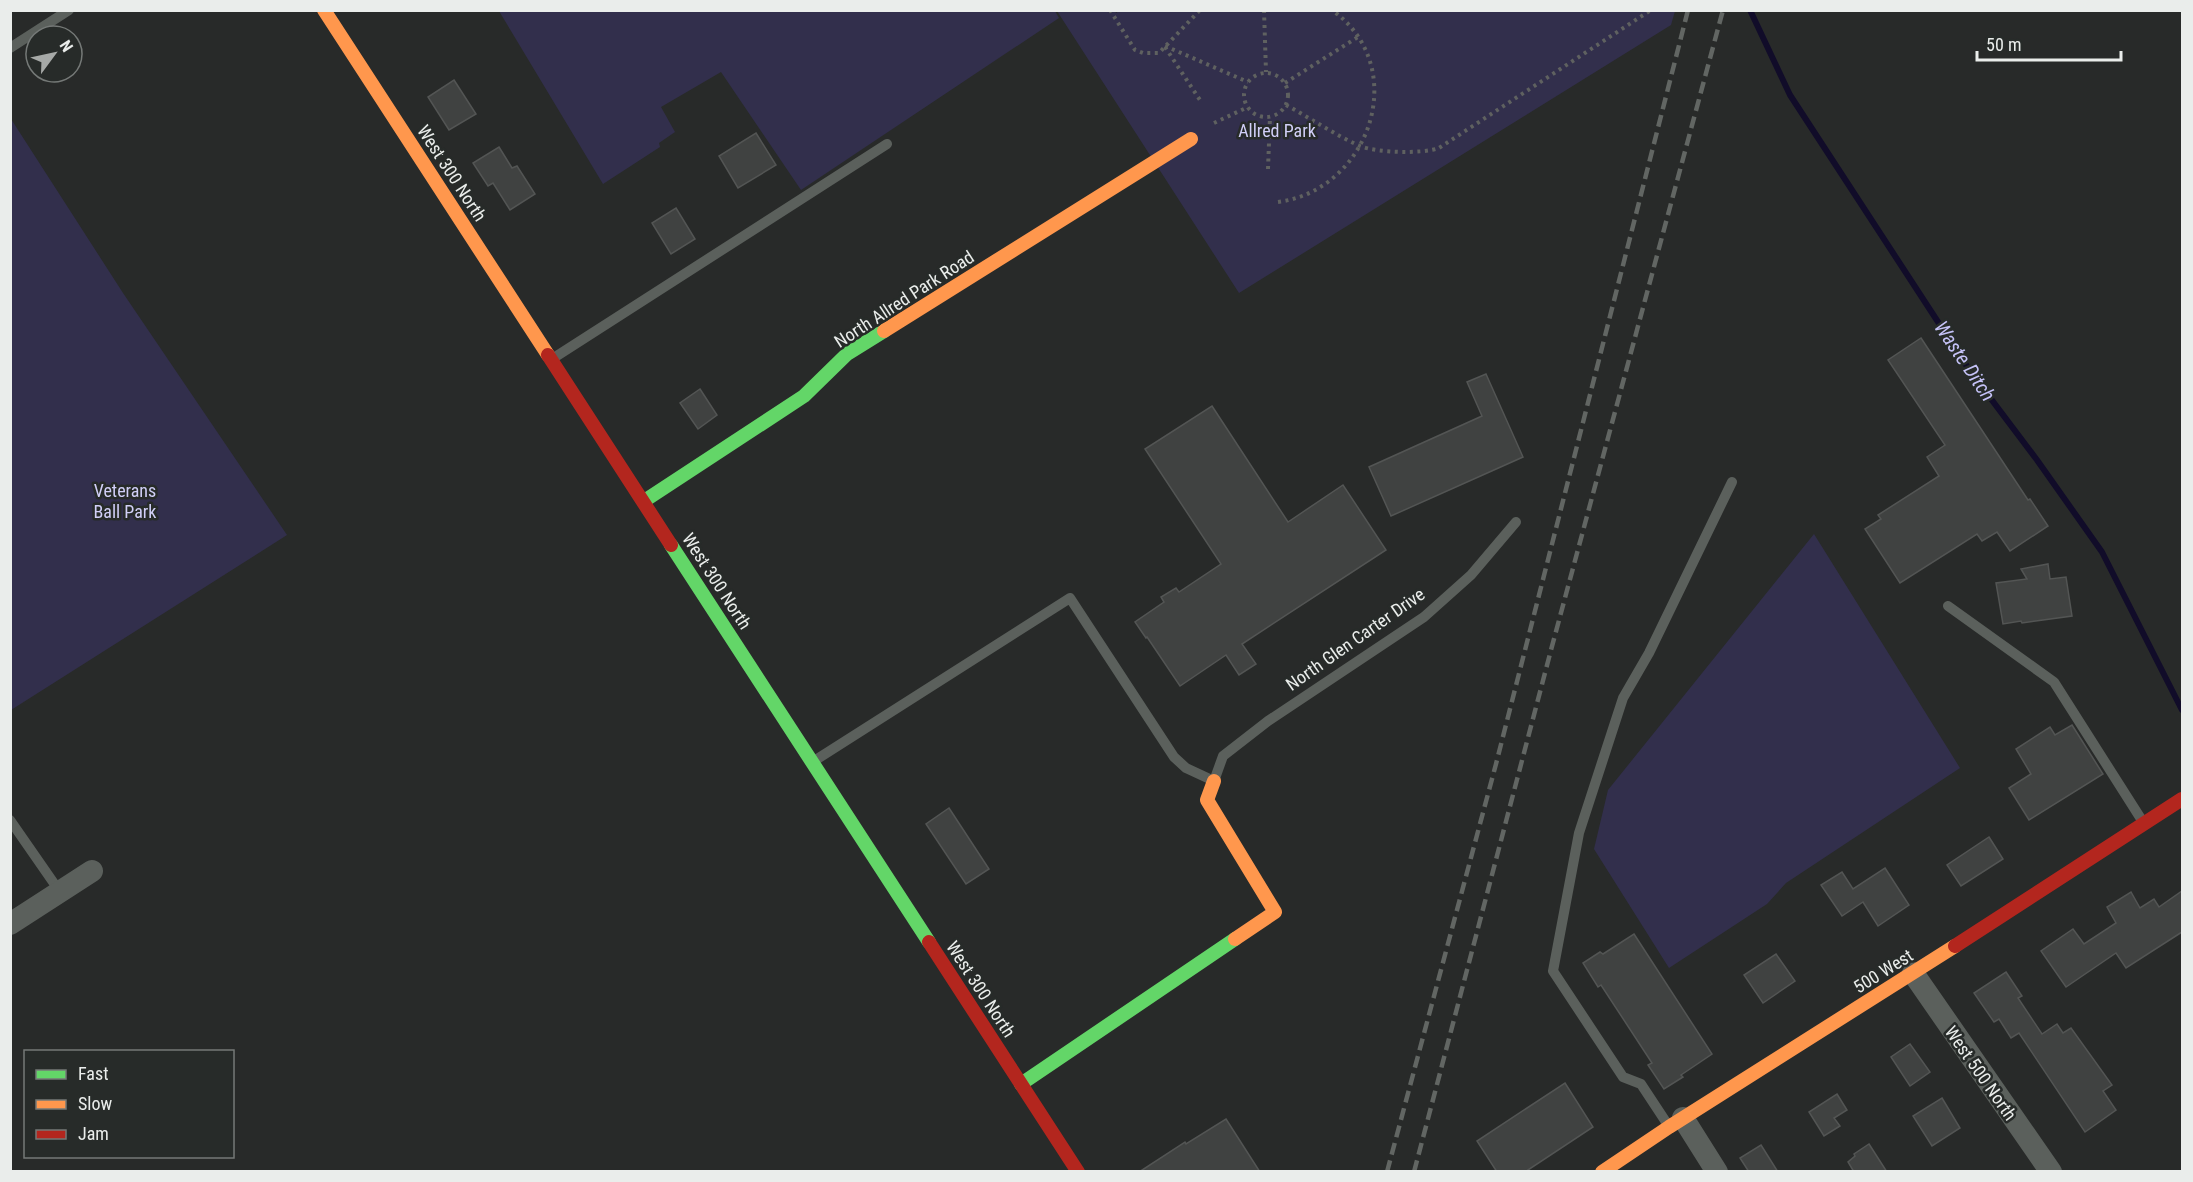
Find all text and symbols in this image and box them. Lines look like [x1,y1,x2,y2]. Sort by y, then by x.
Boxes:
north arrow [24,24,84,84]
scale bar [1977,24,2121,62]
text: 50 m [1986,34,2021,55]
text: N [56,37,77,55]
park label: Allred Park [1238,120,1316,141]
street label: West 300 North [413,121,491,225]
street label: North Allred Park Road [830,246,978,352]
water label: Waste Ditch [1929,316,2001,406]
park label: Veterans Ball Park [94,480,156,522]
street label: West 300 North [678,529,756,633]
street label: North Glen Carter Drive [1282,583,1428,695]
street label: West 300 North [942,937,1020,1041]
street label: 500 West [1849,945,1917,997]
street label: West 500 North [1941,1022,2021,1124]
legend [24,1050,234,1158]
text: Fast [78,1063,109,1084]
text: Slow [78,1093,113,1114]
text: Jam [78,1123,109,1144]

